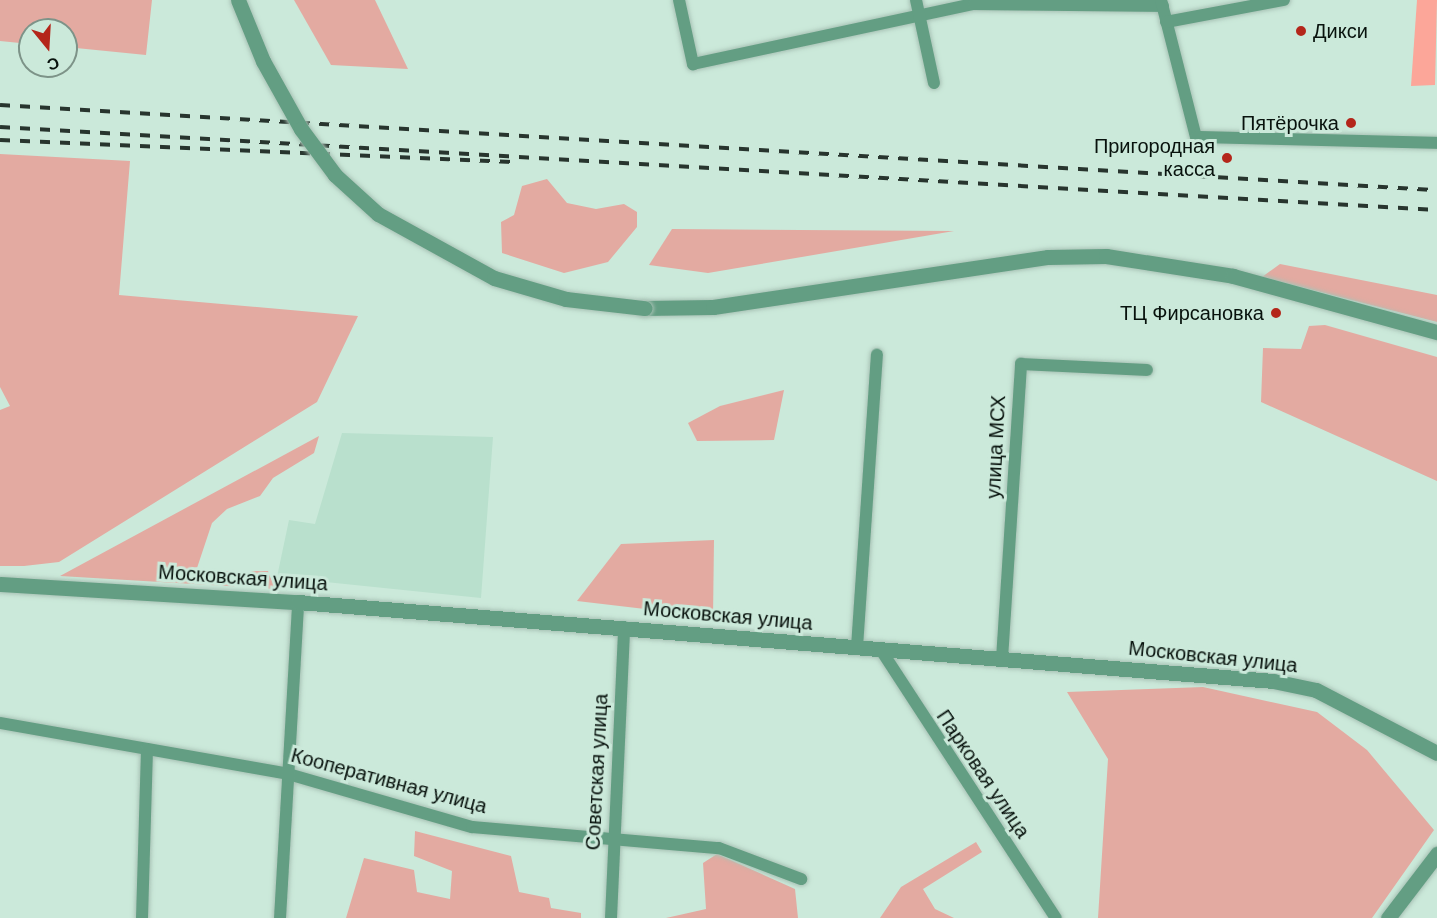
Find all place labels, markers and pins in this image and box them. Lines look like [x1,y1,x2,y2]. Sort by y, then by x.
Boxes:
place label: Дикси [1313,19,1368,43]
marker: Дикси [1294,24,1308,38]
place label: Пятёрочка [1241,111,1339,135]
marker: Пятёрочка [1344,116,1358,130]
place label: Пригородная касса [1094,134,1215,181]
marker: Пригородная касса [1220,151,1234,165]
place label: ТЦ Фирсановка [1120,301,1264,325]
marker: ТЦ Фирсановка [1269,306,1283,320]

